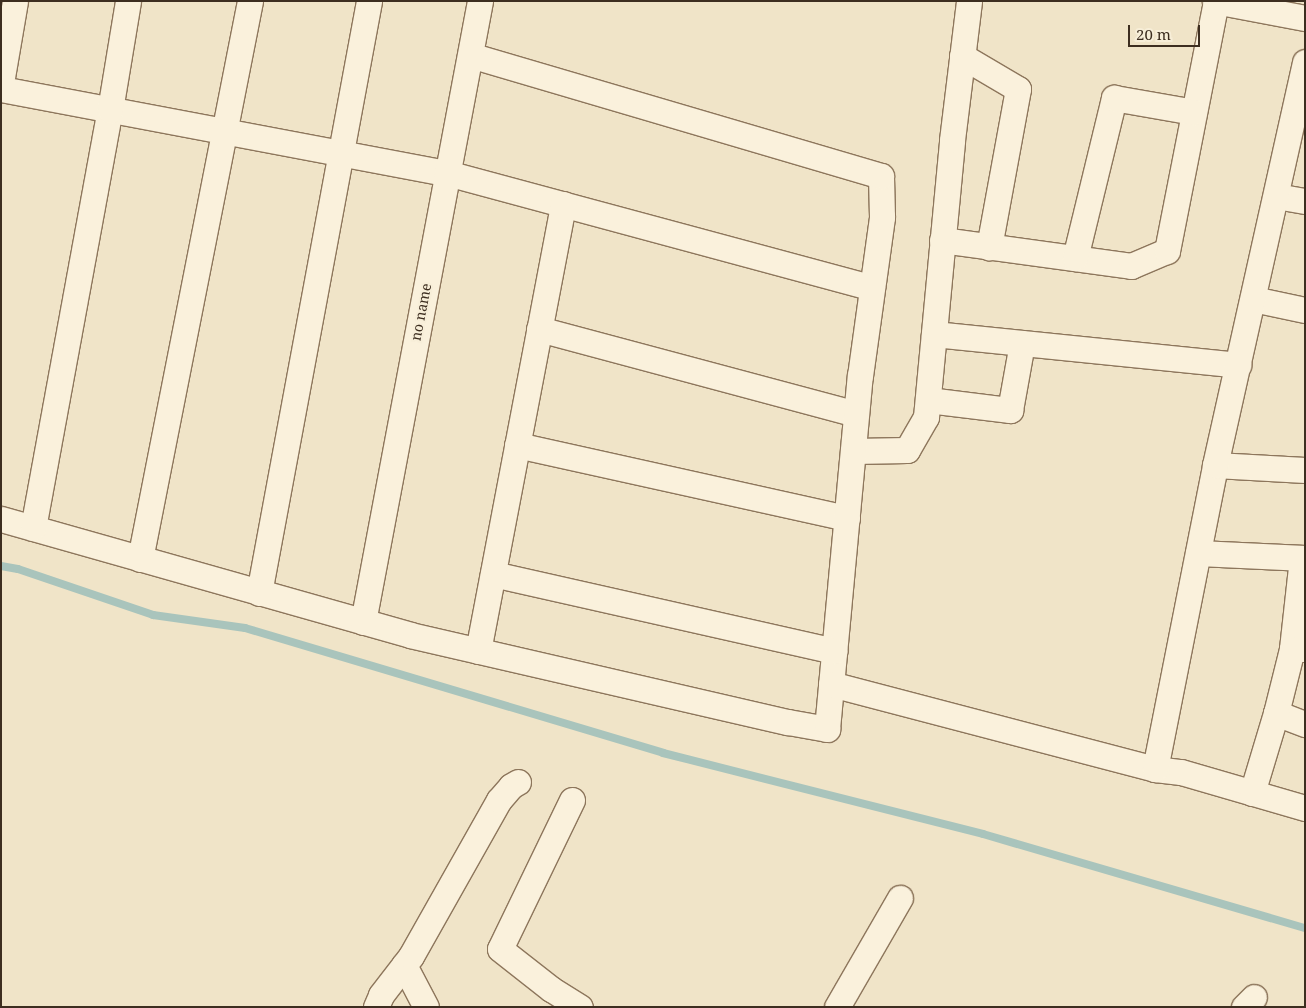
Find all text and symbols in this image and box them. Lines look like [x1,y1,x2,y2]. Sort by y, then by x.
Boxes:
scale bar [1131,15,1204,47]
text: 20 m [1136,24,1171,44]
street label: no name [407,282,435,342]

